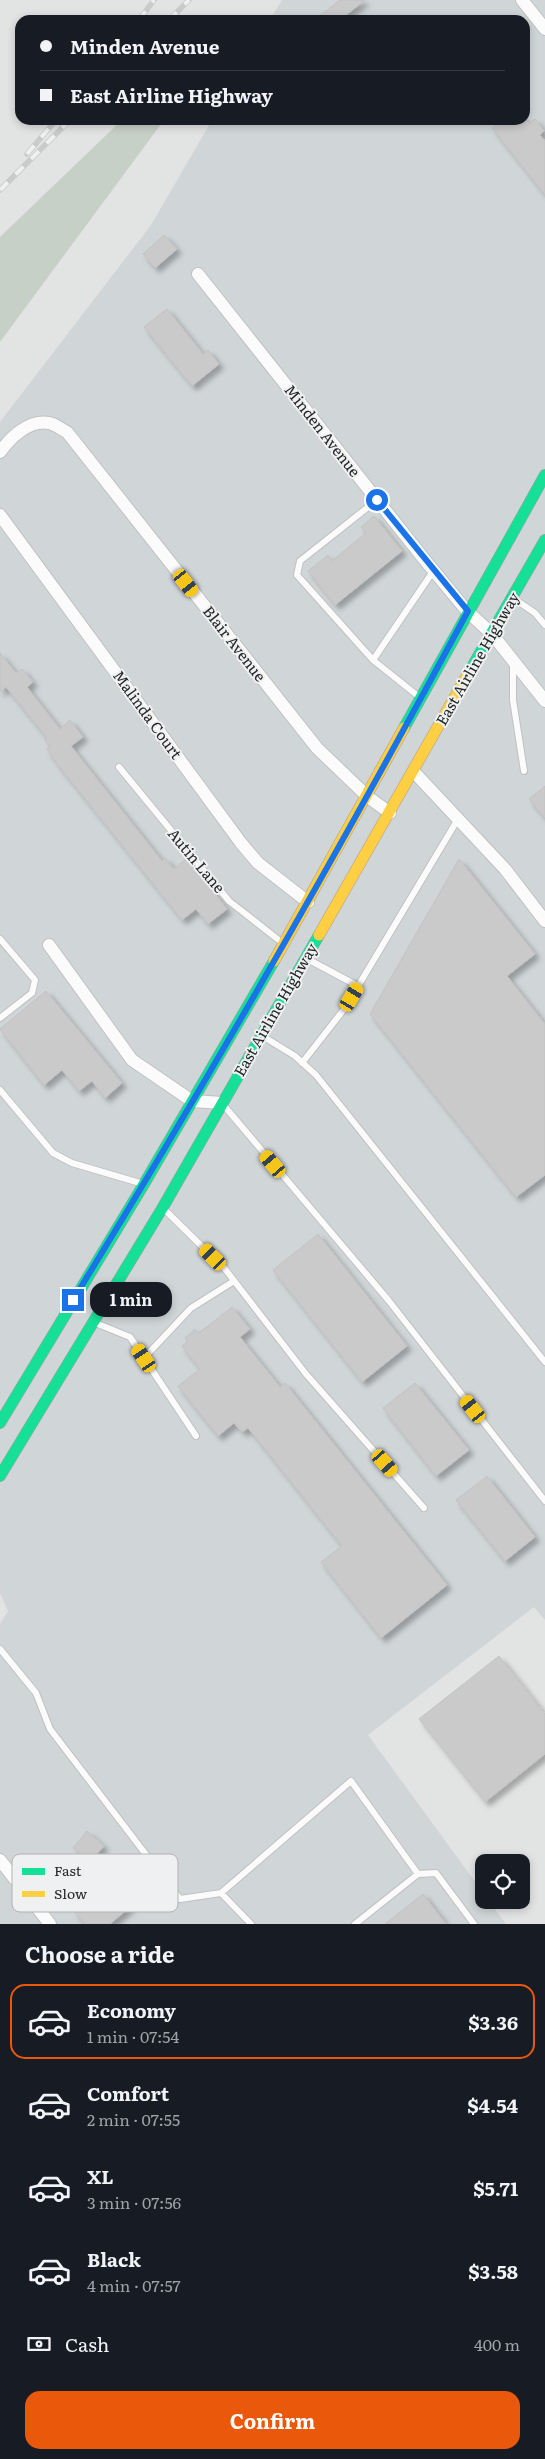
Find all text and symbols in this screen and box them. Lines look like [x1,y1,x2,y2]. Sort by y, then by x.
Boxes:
text: Minden Avenue [70,32,220,60]
text: East Airline Highway [70,81,273,109]
street label: Minden Avenue [280,379,367,481]
route start [366,489,388,511]
car [170,567,201,599]
street label: East Airline Highway [429,587,524,729]
street label: Blair Avenue [198,600,272,686]
street label: Malinda Court [108,665,188,763]
street label: Autin Lane [163,823,231,898]
street label: East Airline Highway [227,938,322,1080]
car [337,980,366,1014]
car [257,1148,288,1180]
car [197,1241,228,1273]
callout: 1 min [90,1282,173,1318]
text: 1 min [110,1287,152,1311]
route end [62,1289,84,1311]
car [129,1341,158,1375]
car [457,1393,488,1425]
car [369,1447,400,1479]
legend [12,1854,178,1912]
map controls [475,1854,530,1909]
button: locate [475,1854,530,1909]
text: Fast [54,1860,82,1880]
text: Slow [54,1883,87,1903]
text: Choose a ride [25,1937,174,1970]
text: Economy [87,1996,176,2024]
icon: car [27,1999,72,2044]
text: $3.36 [468,2008,518,2036]
text: 1 min · 07:54 [87,2024,179,2048]
text: Comfort [87,2079,169,2107]
icon: car [27,2082,72,2127]
text: $4.54 [467,2091,518,2119]
text: 2 min · 07:55 [87,2107,180,2131]
text: XL [87,2162,114,2190]
icon: car [27,2165,72,2210]
text: $5.71 [473,2174,518,2202]
text: 3 min · 07:56 [87,2190,181,2214]
text: Black [87,2245,141,2273]
icon: car [27,2248,72,2293]
text: $3.58 [468,2257,518,2285]
text: 4 min · 07:57 [87,2273,181,2297]
icon: cash [25,2330,53,2358]
text: Cash [65,2330,109,2358]
text: 400 m [474,2332,520,2356]
button: Confirm [25,2391,520,2449]

